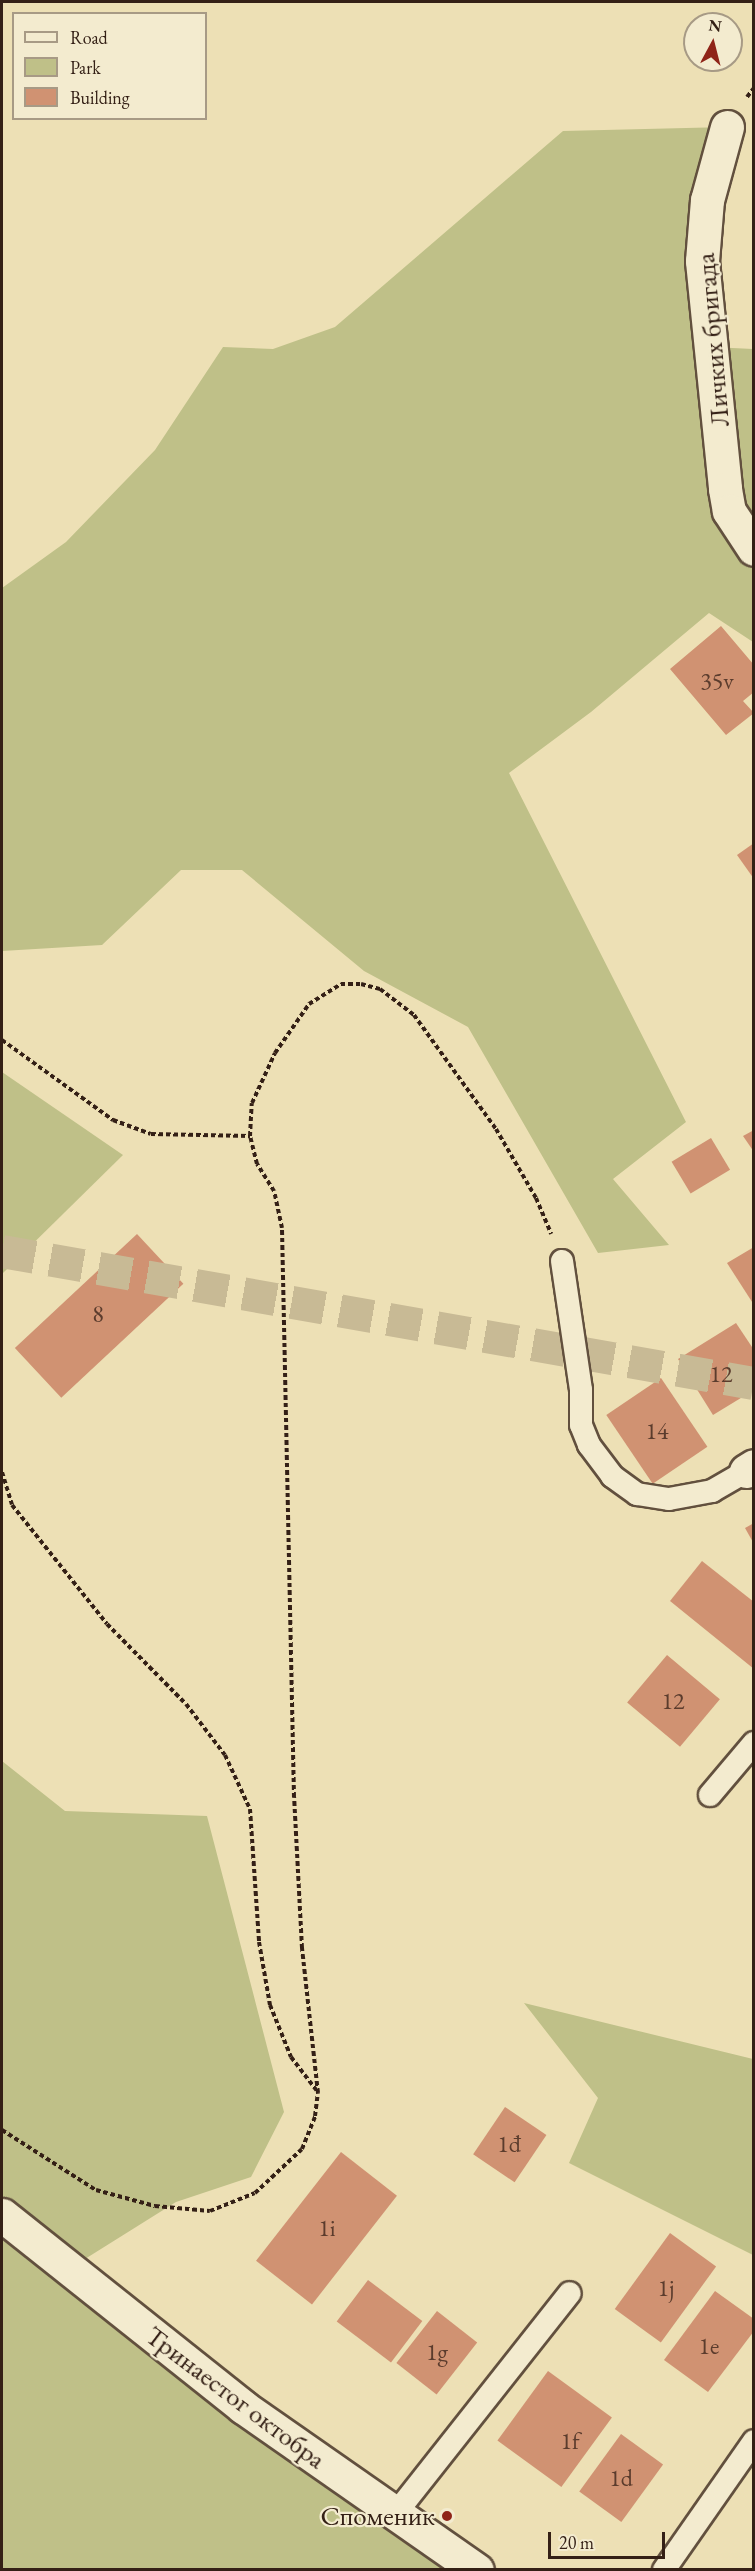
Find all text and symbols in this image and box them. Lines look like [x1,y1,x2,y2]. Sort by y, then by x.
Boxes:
legend [12,12,207,120]
north arrow [683,12,743,72]
text: N [707,14,723,37]
text: Road [70,26,108,49]
text: Park [70,56,101,79]
text: Building [70,86,130,109]
street label: Личких бригада [688,252,736,428]
house number: 35v [700,667,734,695]
house number: 8 [92,1300,104,1328]
house number: 12 [709,1360,733,1388]
house number: 14 [645,1417,669,1445]
house number: 12 [661,1687,685,1715]
house number: 1đ [497,2130,521,2158]
house number: 1i [318,2214,336,2242]
house number: 1j [658,2274,674,2302]
street label: Тринаестог октобра [140,2319,332,2475]
house number: 1e [699,2332,719,2360]
house number: 1g [426,2338,448,2366]
house number: 1f [560,2427,580,2455]
house number: 1d [609,2464,633,2492]
place label: Споменик [321,2500,435,2532]
marker: Споменик [440,2509,454,2523]
scale bar [551,2520,668,2558]
text: 20 m [559,2531,594,2554]

